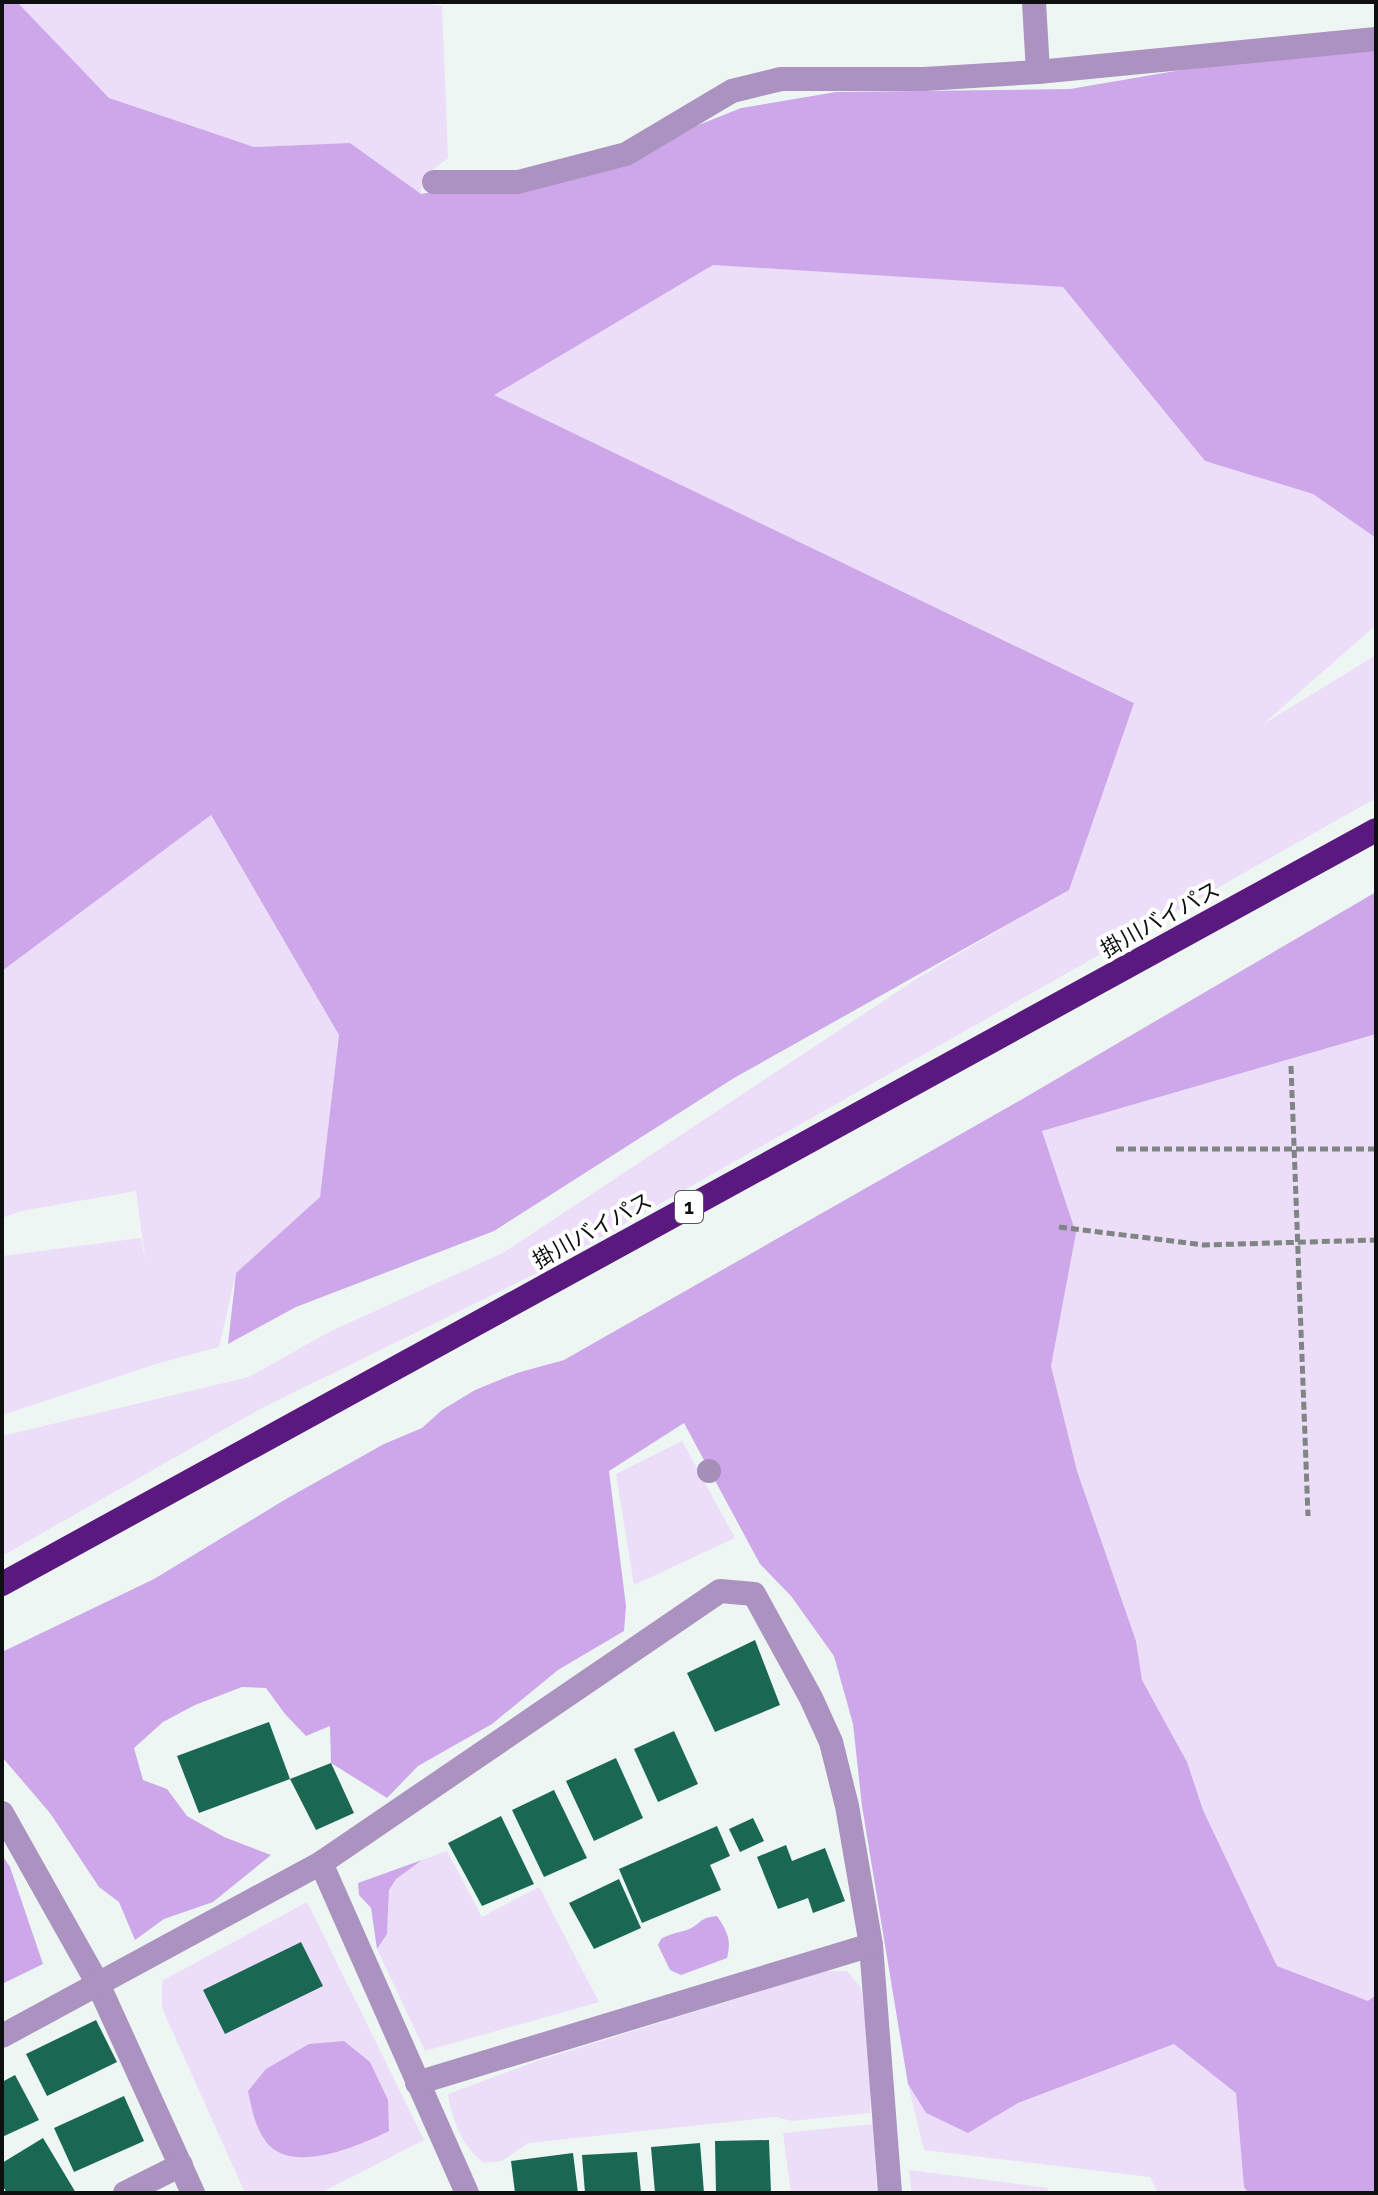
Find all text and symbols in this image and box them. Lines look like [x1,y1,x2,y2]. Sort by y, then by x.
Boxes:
street label: 掛川バイパス [1096,876,1224,962]
street label: 掛川バイパス [528,1187,656,1273]
road number: 1 [675,1191,703,1223]

